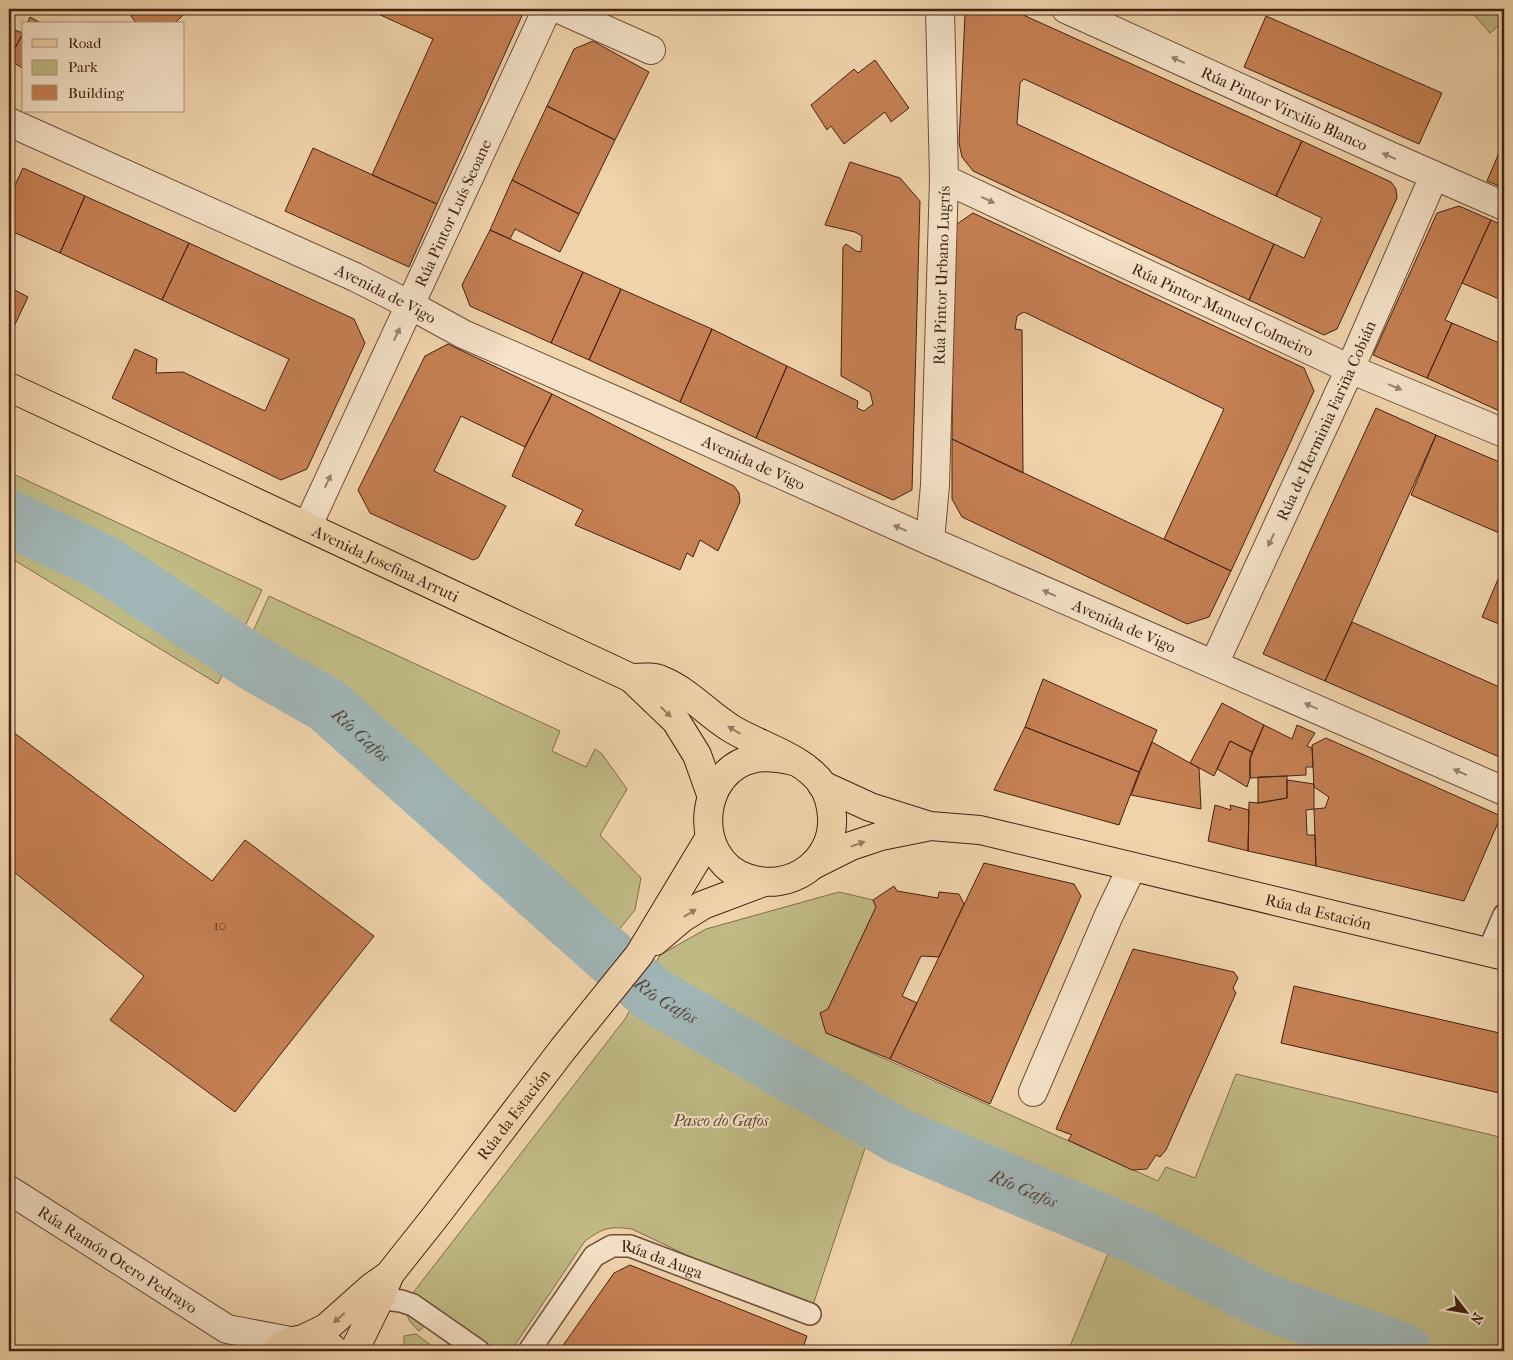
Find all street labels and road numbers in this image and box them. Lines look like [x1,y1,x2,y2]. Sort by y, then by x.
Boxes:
street label: Rúa Pintor Virxilio Blanco [1198,63,1371,155]
street label: Rúa Pintor Luís Seoane [411,136,495,290]
street label: Rúa Pintor Urbano Lugrís [930,185,954,365]
street label: Rúa Pintor Manuel Colmeiro [1129,259,1317,361]
street label: Avenida de Vigo [331,260,439,327]
street label: Rúa de Herminia Fariña Cobián [1272,317,1380,524]
street label: Avenida de Vigo [698,431,808,494]
street label: Avenida Josefina Arruti [309,521,462,606]
street label: Avenida de Vigo [1069,595,1179,657]
street label: Rúa da Estación [1263,890,1374,934]
street label: Rúa da Estación [473,1065,555,1164]
street label: Rúa Ramón Otero Pedrayo [34,1202,201,1318]
street label: Rúa da Auga [621,1237,706,1283]

